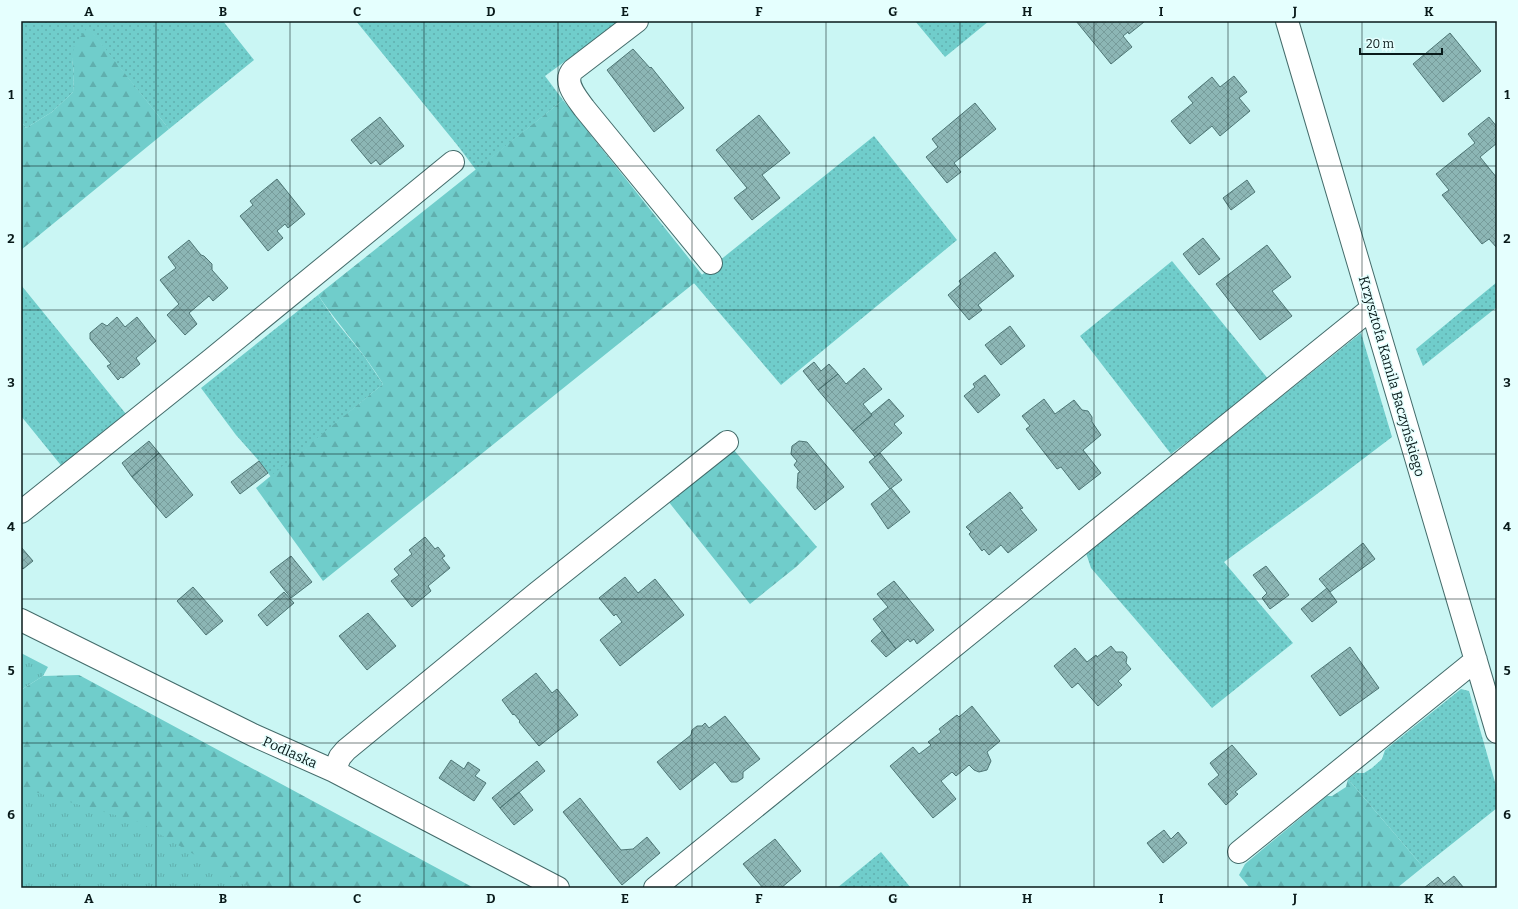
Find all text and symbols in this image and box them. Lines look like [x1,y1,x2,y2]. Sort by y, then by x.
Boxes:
text: A [84,4,94,19]
text: B [219,4,227,19]
text: C [353,4,361,19]
text: D [486,4,496,19]
text: E [621,4,629,19]
text: F [755,4,763,19]
text: G [888,4,898,19]
text: H [1022,4,1032,19]
text: I [1159,4,1164,19]
text: J [1292,4,1298,19]
text: K [1424,4,1434,19]
scale bar [1360,30,1442,56]
text: 20 m [1366,37,1395,51]
text: 1 [8,87,14,102]
text: 1 [1504,87,1510,102]
text: 2 [7,231,15,246]
text: 2 [1503,231,1511,246]
street label: Krzysztofa Kamila Baczyńskiego [1355,274,1428,478]
text: 3 [7,375,15,390]
text: 3 [1503,375,1511,390]
text: 4 [7,519,15,534]
text: 4 [1503,519,1511,534]
text: 5 [7,663,15,678]
text: 5 [1503,663,1511,678]
street label: Podlaska [260,733,320,772]
text: 6 [7,807,15,822]
text: 6 [1503,807,1511,822]
text: A [84,891,94,906]
text: B [219,891,227,906]
text: C [353,891,361,906]
text: D [486,891,496,906]
text: E [621,891,629,906]
text: F [755,891,763,906]
text: G [888,891,898,906]
text: H [1022,891,1032,906]
text: I [1159,891,1164,906]
text: J [1292,891,1298,906]
text: K [1424,891,1434,906]

